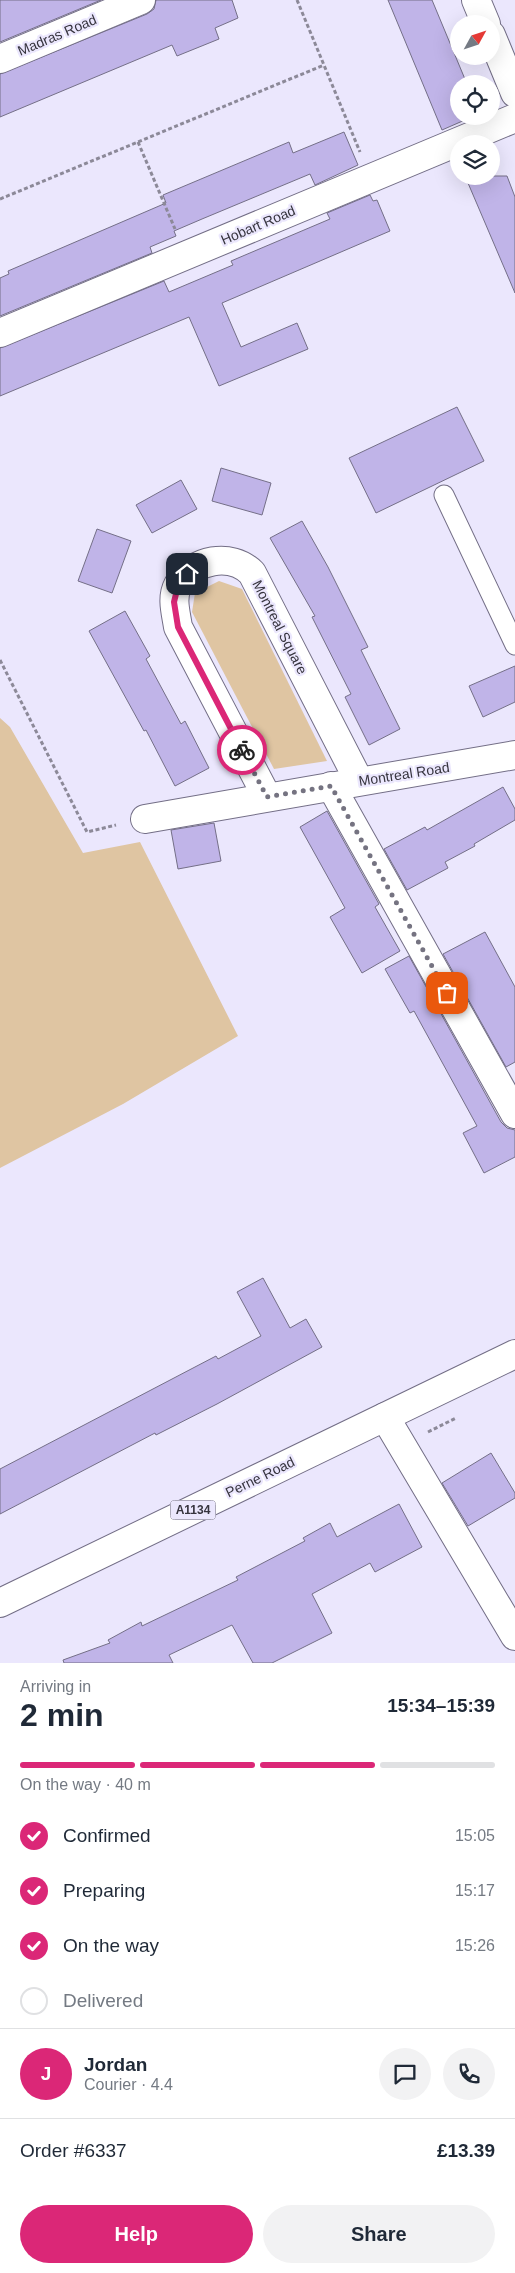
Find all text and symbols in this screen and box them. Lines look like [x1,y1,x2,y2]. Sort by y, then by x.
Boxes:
street label: Madras Road [15,11,99,59]
north arrow [450,15,500,65]
map controls [450,15,500,185]
button: locate [450,75,500,125]
button: layers [450,135,500,185]
street label: Hobart Road [218,202,298,248]
pin [166,553,208,595]
icon: home [173,560,201,588]
street label: Montreal Square [249,577,311,677]
courier [217,725,267,775]
icon: bike [228,736,256,764]
street label: Montreal Road [357,759,451,789]
pin [426,972,468,1014]
icon: bag [433,979,461,1007]
street label: Perne Road [223,1453,297,1501]
road number: A1134 [170,1500,216,1520]
text: Arriving in [20,1678,91,1695]
text: 15:34–15:39 [387,1695,495,1716]
text: 2 min [20,1697,104,1733]
text: On the way · 40 m [20,1776,151,1793]
icon: check [20,1822,48,1850]
text: Confirmed [63,1825,151,1846]
text: 15:05 [455,1827,495,1844]
icon: check [20,1877,48,1905]
text: Preparing [63,1880,145,1901]
text: 15:17 [455,1882,495,1899]
icon: check [20,1932,48,1960]
text: On the way [63,1935,159,1956]
text: 15:26 [455,1937,495,1954]
text: Delivered [63,1990,143,2011]
button: chat [379,2048,431,2100]
button: phone [443,2048,495,2100]
text: Jordan [84,2054,147,2075]
text: J [41,2063,51,2084]
text: Courier · 4.4 [84,2076,173,2093]
text: Order #6337 [20,2140,127,2161]
text: £13.39 [437,2140,495,2161]
button: Help [20,2205,253,2263]
button: Share [263,2205,495,2263]

